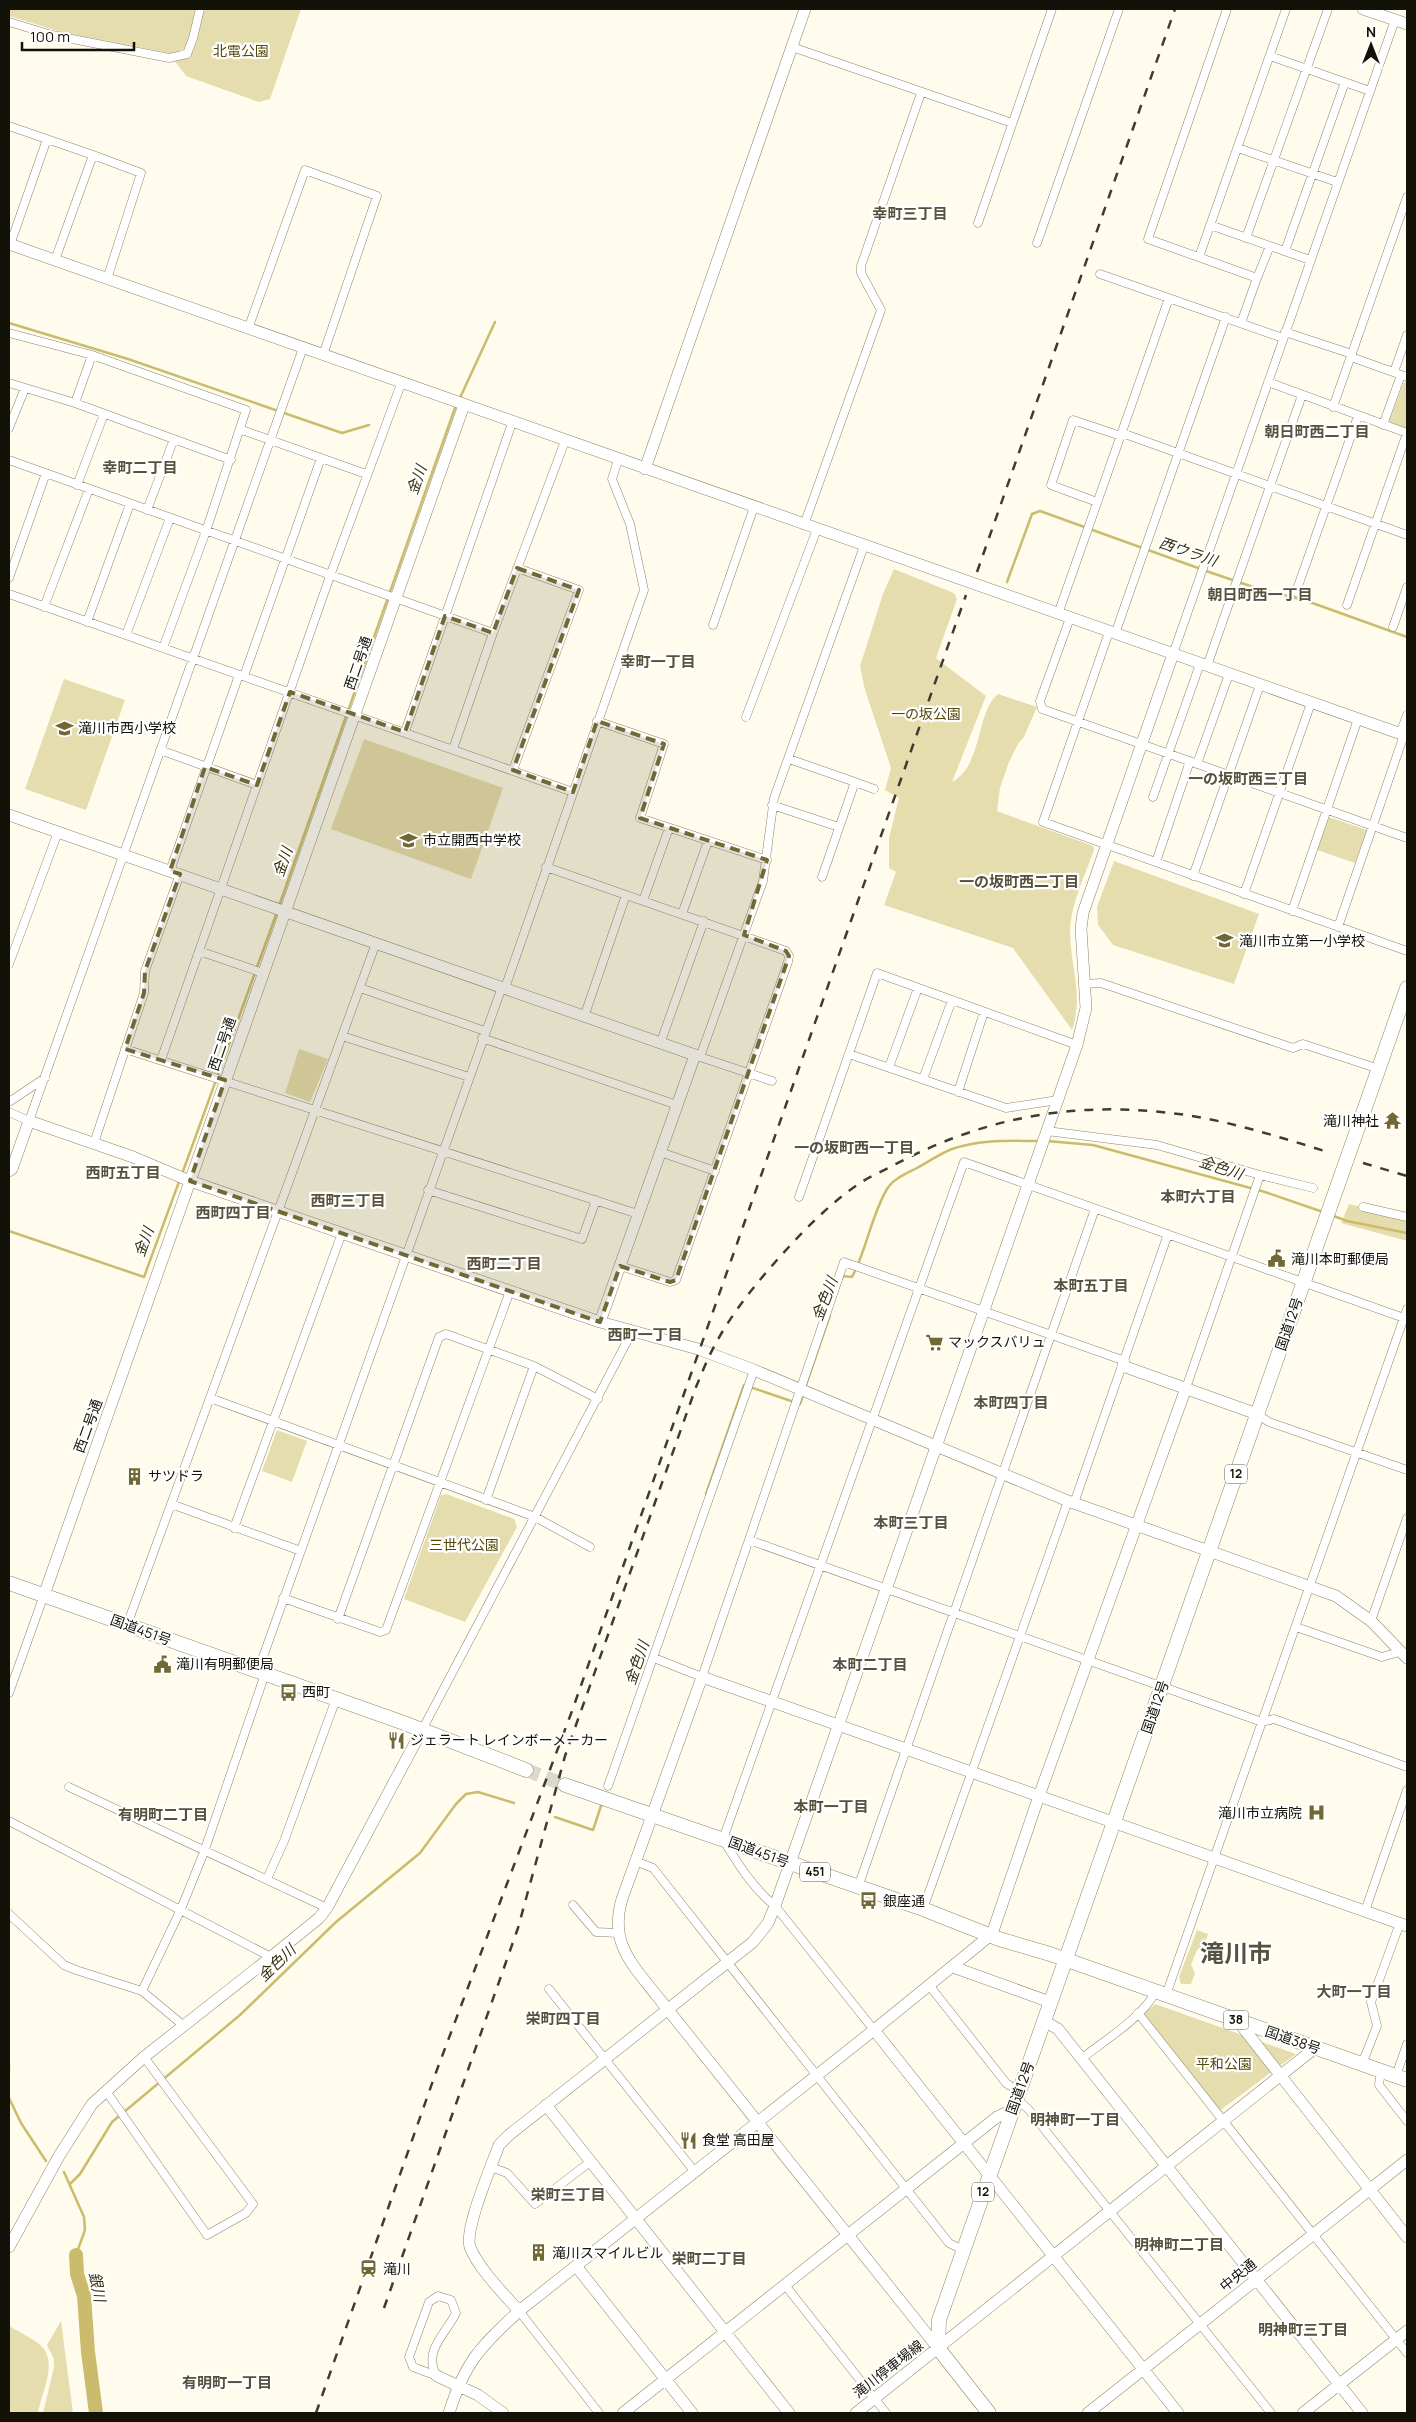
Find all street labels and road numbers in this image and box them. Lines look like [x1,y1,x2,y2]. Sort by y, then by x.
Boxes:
street label: 西二号通 [339,633,376,692]
street label: 西二号通 [203,1014,240,1073]
street label: 国道12号 [1271,1295,1307,1353]
street label: 西二号通 [69,1396,106,1455]
road number: 12 [1225,1465,1247,1484]
street label: 国道451号 [108,1610,174,1649]
street label: 国道12号 [1137,1678,1173,1736]
street label: 国道451号 [726,1832,792,1871]
road number: 451 [800,1862,830,1881]
road number: 38 [1224,2010,1248,2030]
street label: 国道38号 [1263,2021,1324,2058]
street label: 国道12号 [1001,2059,1038,2117]
road number: 12 [972,2182,994,2202]
street label: 中央通 [1215,2254,1260,2295]
street label: 滝川停車場線 [849,2335,927,2402]

